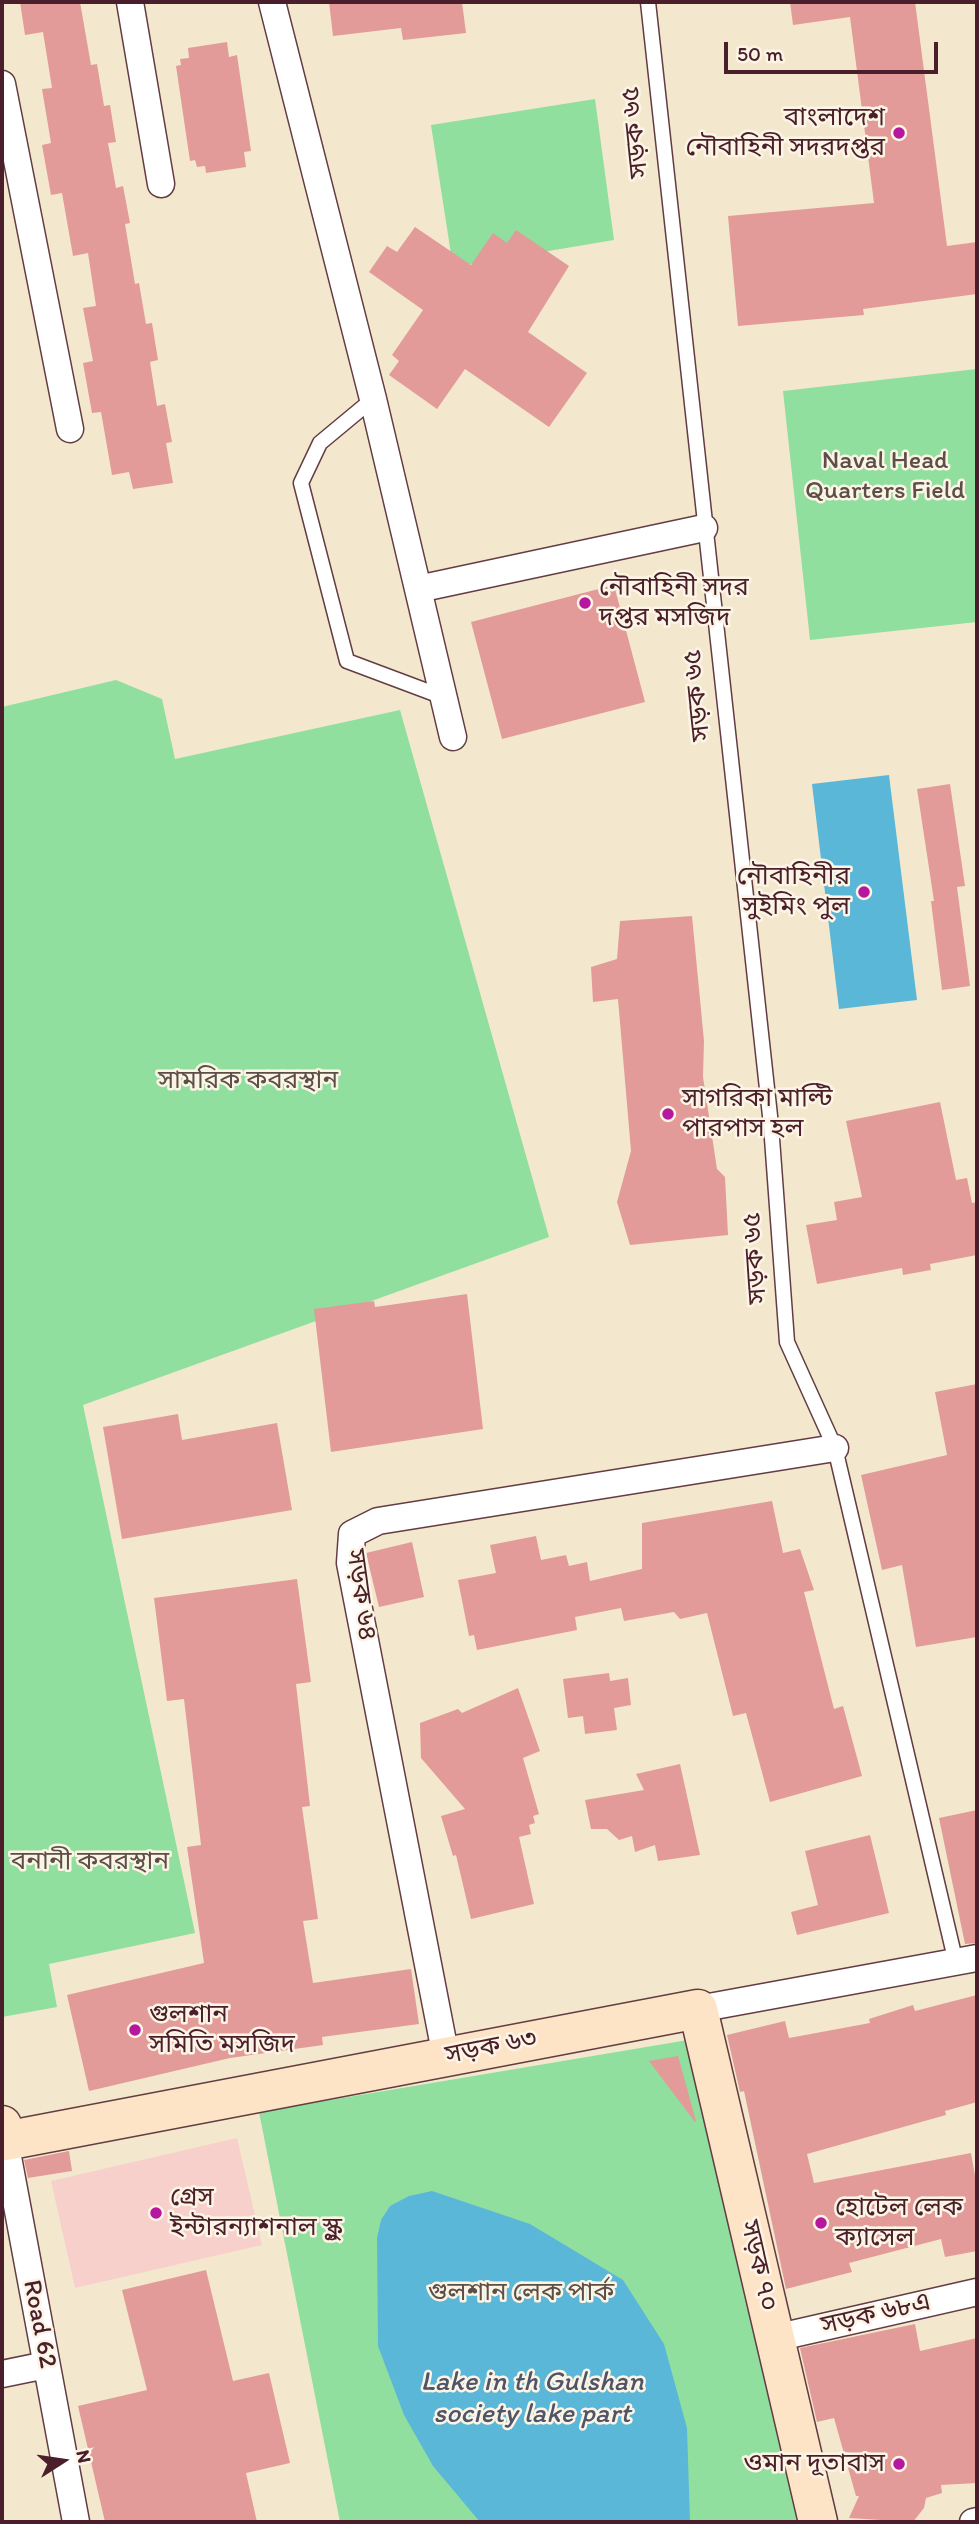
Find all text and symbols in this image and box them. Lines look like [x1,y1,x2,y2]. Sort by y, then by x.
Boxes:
scale bar [727,28,940,72]
text: 50 m [737,41,783,66]
street label: সড়ক ৬৫ [616,84,656,180]
place label: বাংলাদেশ নৌবাহিনী সদরদপ্তর [686,102,885,164]
marker: বাংলাদেশ নৌবাহিনী সদরদপ্তর [891,125,907,141]
park label: Naval Head Quarters Field [805,445,965,506]
place label: নৌবাহিনী সদর দপ্তর মসজিদ [599,572,749,634]
marker: নৌবাহিনী সদর দপ্তর মসজিদ [577,595,593,611]
street label: সড়ক ৬৫ [678,647,718,743]
place label: নৌবাহিনীর সুইমিং পুল [737,861,850,922]
marker: নৌবাহিনীর সুইমিং পুল [856,884,872,900]
park label: সামরিক কবরস্থান [158,1065,338,1097]
place label: সাগরিকা মাল্টি পারপাস হল [682,1083,832,1144]
marker: সাগরিকা মাল্টি পারপাস হল [660,1106,676,1122]
street label: সড়ক ৬৫ [737,1211,775,1305]
street label: সড়ক ৬৪ [338,1547,382,1643]
park label: বনানী কবরস্থান [11,1846,169,1878]
place label: গুলশান সমিতি মসজিদ [149,1999,295,2060]
marker: গুলশান সমিতি মসজিদ [127,2022,143,2038]
street label: সড়ক ৬৩ [443,2024,539,2072]
place label: গ্রেস ইন্টারন্যাশনাল স্কুল [170,2182,342,2244]
place label: হোটেল লেক ক্যাসেল [835,2192,963,2254]
marker: গ্রেস ইন্টারন্যাশনাল স্কুল [148,2205,164,2221]
marker: হোটেল লেক ক্যাসেল [813,2215,829,2231]
street label: সড়ক ৭০ [732,2218,784,2314]
street label: Road 62 [15,2277,63,2371]
park label: গুলশান লেক পার্ক [428,2277,614,2309]
street label: সড়ক ৬৮এ [818,2287,934,2343]
water label: Lake in th Gulshan society lake part [421,2366,643,2432]
north arrow [28,2426,98,2496]
text: N [71,2448,97,2465]
place label: ওমান দূতাবাস [743,2448,885,2480]
marker: ওমান দূতাবাস [891,2456,907,2472]

